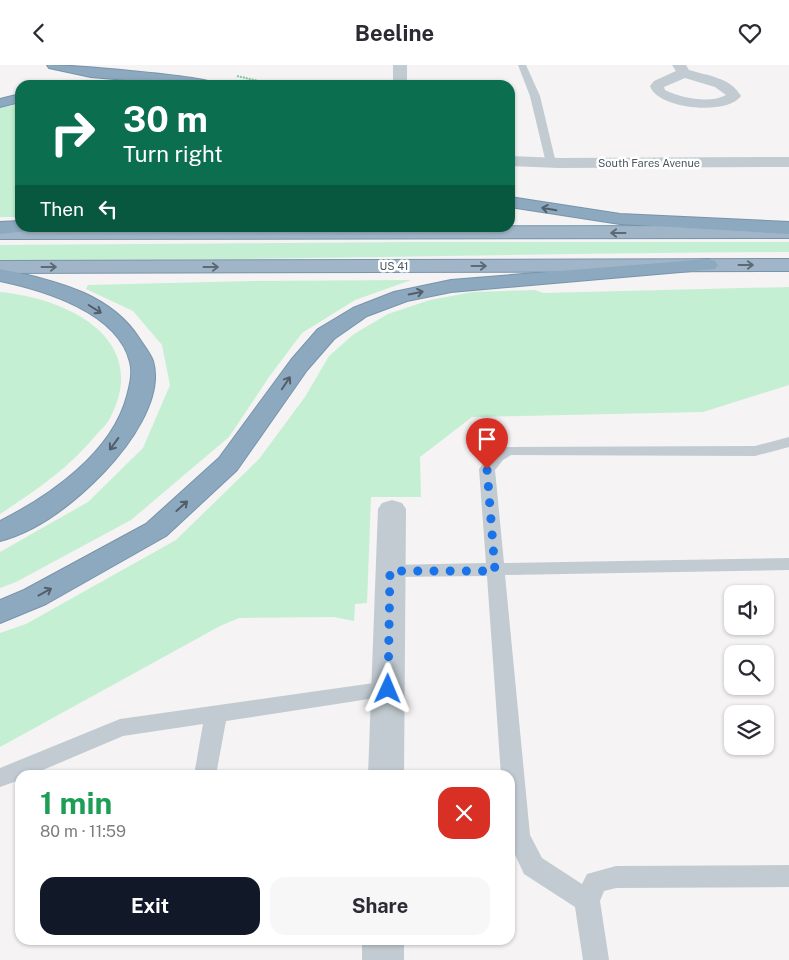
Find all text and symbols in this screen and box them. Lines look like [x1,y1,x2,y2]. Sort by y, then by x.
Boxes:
icon: back [25,19,53,47]
icon: heart [736,19,764,47]
text: Beeline [355,20,434,46]
text: 30 m [123,99,208,140]
icon: right [40,100,105,165]
text: Turn right [123,141,223,167]
street label: South Fares Avenue [598,157,700,169]
icon: left [94,195,122,223]
text: Then [40,198,84,220]
one-way arrow [541,204,557,214]
one-way arrow [610,228,626,238]
street label: US 41 [379,260,409,272]
one-way arrow [738,260,754,270]
one-way arrow [470,261,486,271]
one-way arrow [40,262,56,272]
one-way arrow [202,262,219,272]
one-way arrow [407,288,423,297]
one-way arrow [87,304,101,314]
one-way arrow [281,376,292,390]
pin [466,418,508,469]
icon: arrive [473,425,501,453]
one-way arrow [108,437,119,451]
one-way arrow [175,500,188,512]
map controls [724,585,774,755]
button: sound [724,585,774,635]
one-way arrow [37,587,52,597]
button: search [724,645,774,695]
position arrow [361,662,413,714]
button: layers [724,705,774,755]
text: 1 min [40,785,112,821]
button: close [438,787,490,839]
text: 80 m · 11:59 [40,822,126,841]
button: Exit [40,877,260,935]
button: Share [270,877,490,935]

